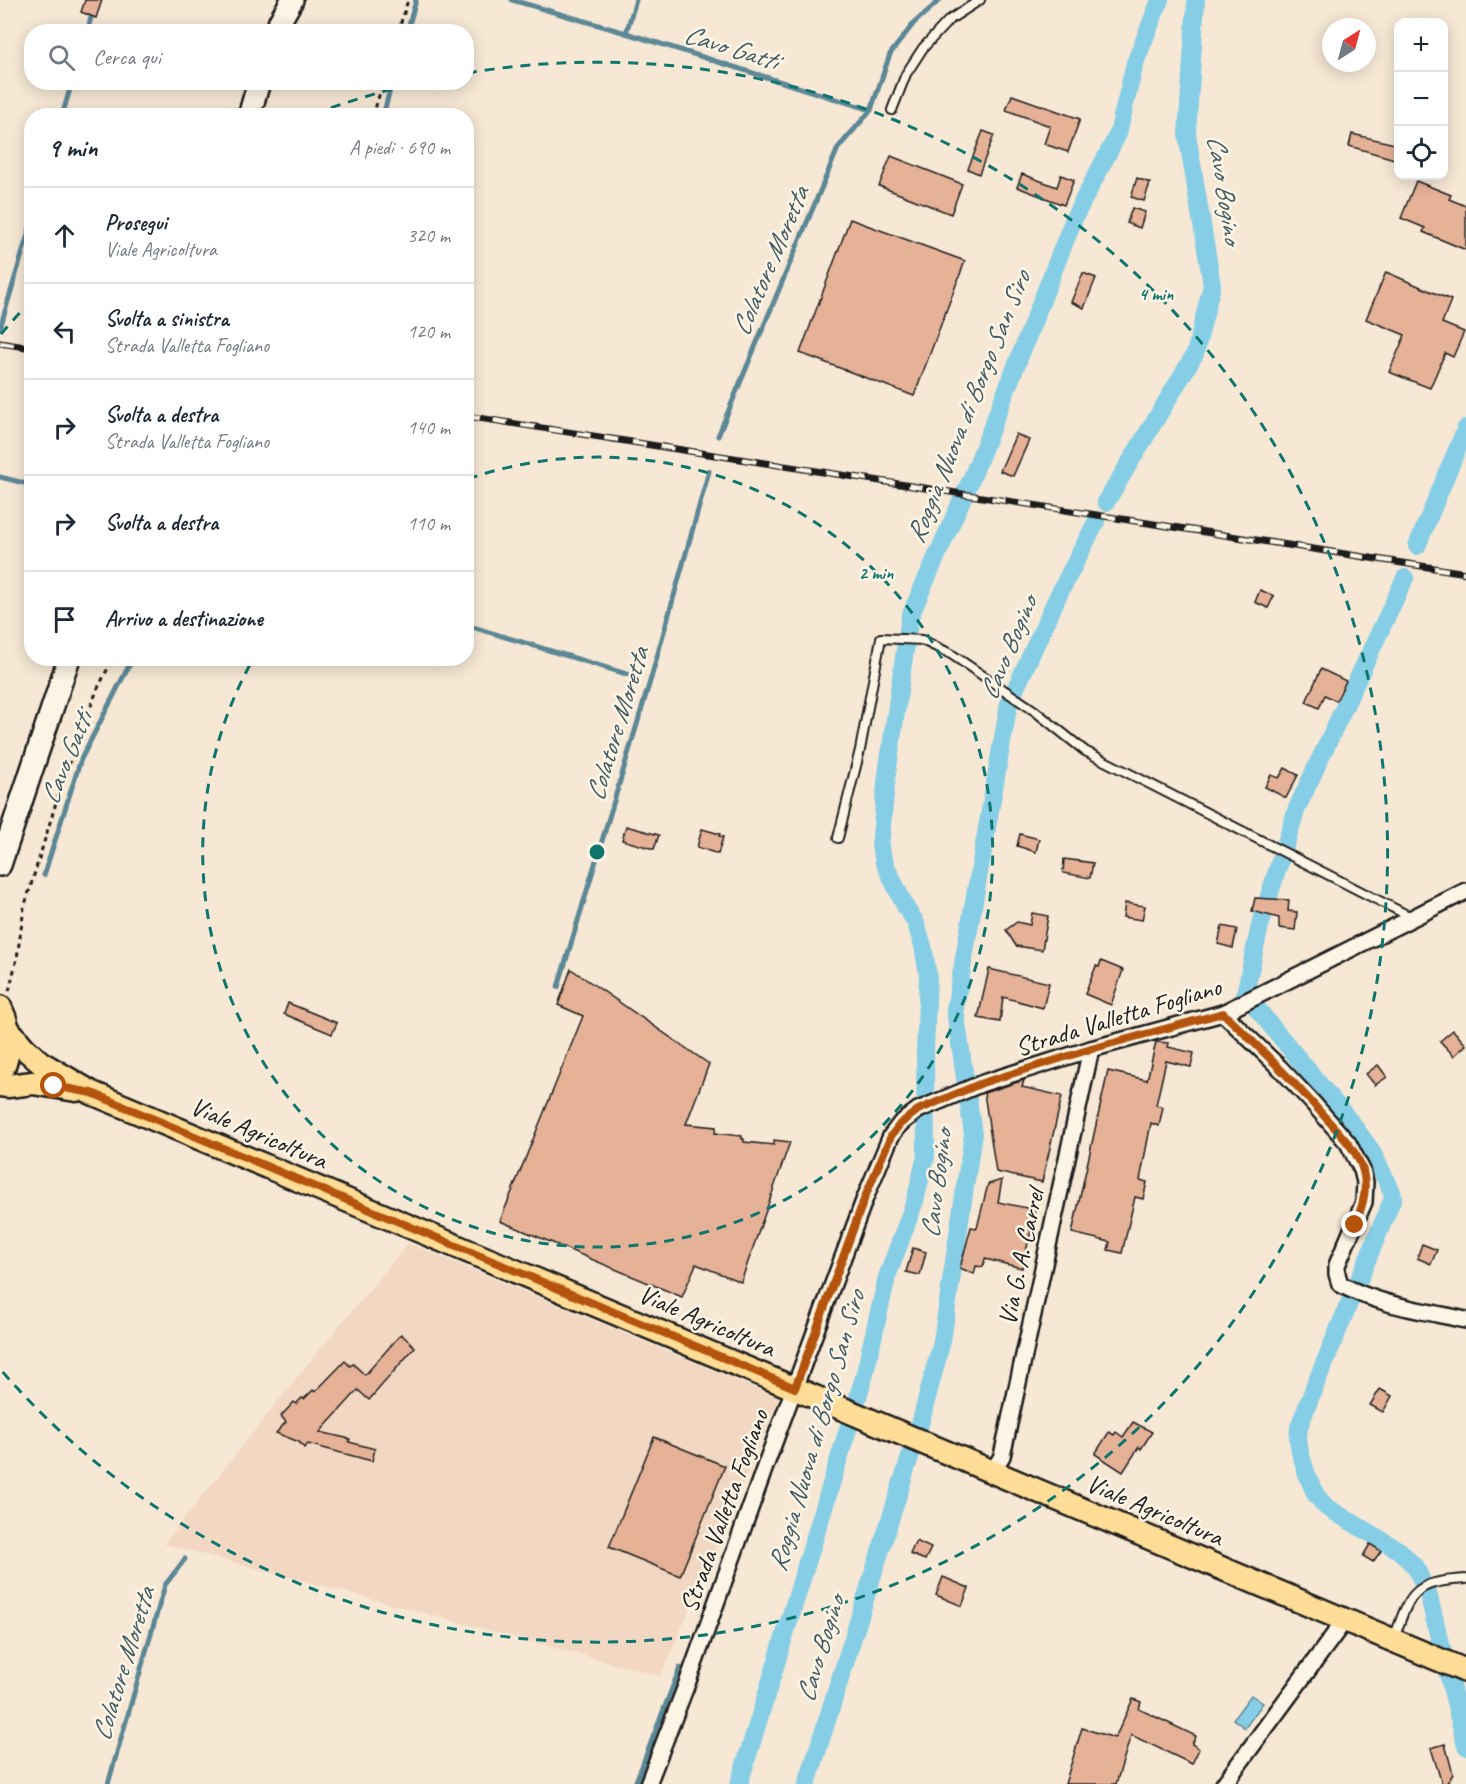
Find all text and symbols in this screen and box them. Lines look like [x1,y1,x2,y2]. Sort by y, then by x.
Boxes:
water label: Cavo Gatti [680,17,789,79]
north arrow [1322,18,1376,72]
map controls [1394,18,1448,180]
button: + [1394,18,1448,72]
search box [24,24,474,90]
icon: search [45,41,78,74]
text: Cerca qui [93,43,161,71]
button: − [1394,72,1448,126]
button: locate [1394,126,1448,180]
text: 9 min [48,131,98,164]
water label: Cavo Bogino [1200,133,1251,250]
text: A piedi · 690 m [349,135,450,160]
water label: Colatore Moretta [723,179,817,341]
text: Prosegui [105,209,167,237]
icon: ahead [48,219,81,252]
text: 320 m [407,223,450,248]
text: Viale Agricoltura [105,237,217,262]
water label: Roggia Nuova di Borgo San Siro [898,263,1039,548]
text: 4 min [1139,283,1174,305]
text: Svolta a sinistra [105,305,229,333]
icon: left [48,315,81,348]
text: 120 m [407,319,450,344]
text: Strada Valletta Fogliano [105,333,269,358]
text: Svolta a destra [105,401,218,429]
icon: right [48,411,81,444]
text: 140 m [407,415,450,440]
text: Strada Valletta Fogliano [105,429,269,454]
icon: right [48,507,81,540]
text: Svolta a destra [105,509,218,537]
text: 110 m [407,511,450,536]
text: 2 min [859,562,894,584]
water label: Cavo Bogino [971,587,1047,705]
icon: arrive [48,603,81,636]
text: Arrivo a destinazione [105,605,263,633]
water label: Colatore Moretta [578,641,657,805]
water label: Cavo Gatti [32,700,102,809]
centre of rings [587,842,607,862]
street label: Strada Valletta Fogliano [1011,970,1227,1064]
route start [40,1072,66,1098]
street label: Viale Agricoltura [186,1089,334,1177]
water label: Cavo Bogino [913,1124,960,1240]
street label: Via G. A. Carrel [990,1181,1052,1328]
route end [1341,1211,1367,1237]
street label: Viale Agricoltura [634,1277,782,1365]
water label: Roggia Nuova di Borgo San Siro [760,1284,873,1575]
street label: Strada Valletta Fogliano [672,1403,777,1617]
street label: Viale Agricoltura [1082,1466,1230,1554]
water label: Colatore Moretta [84,1581,163,1745]
water label: Cavo Bogino [788,1588,853,1706]

